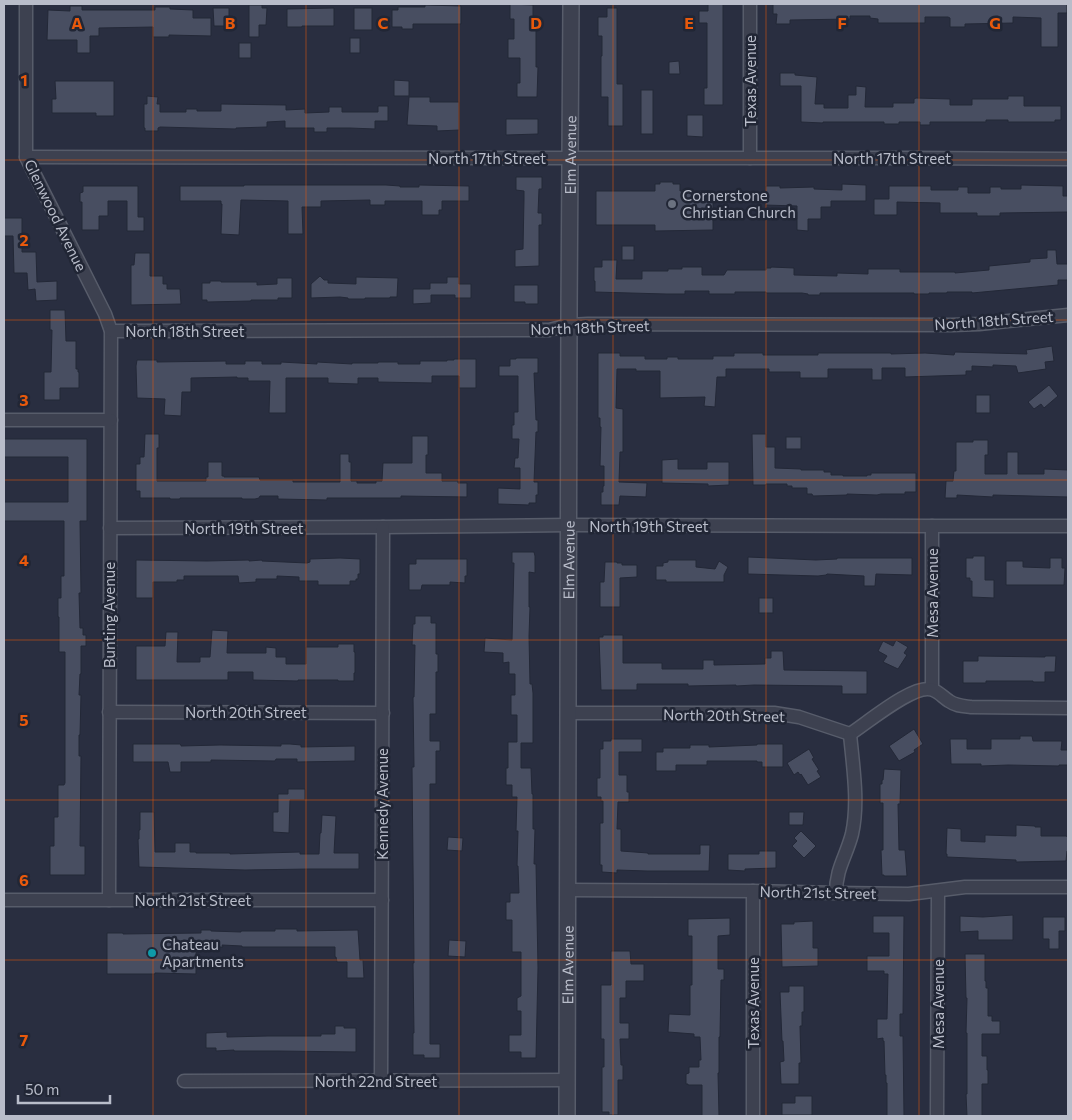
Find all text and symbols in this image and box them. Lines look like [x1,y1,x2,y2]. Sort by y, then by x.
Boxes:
text: A [71,13,83,32]
text: B [225,13,236,32]
text: C [378,13,389,32]
text: D [530,13,542,32]
text: E [684,13,694,32]
text: F [837,13,847,32]
text: G [989,13,1001,32]
street label: Texas Avenue [741,35,759,127]
text: 1 [20,70,28,89]
street label: Elm Avenue [561,115,579,194]
street label: North 17th Street [428,149,546,167]
street label: North 17th Street [833,149,951,167]
street label: Glenwood Avenue [21,156,91,274]
place label: Cornerstone Christian Church [682,186,796,221]
marker: Cornerstone Christian Church [666,198,678,210]
text: 2 [19,230,29,249]
street label: North 18th Street [934,307,1054,333]
street label: North 18th Street [530,316,650,338]
street label: North 18th Street [125,322,245,340]
text: 3 [19,390,29,409]
street label: North 19th Street [589,517,709,535]
street label: North 19th Street [184,519,304,537]
street label: Elm Avenue [559,521,577,599]
street label: Mesa Avenue [923,548,941,638]
text: 4 [19,550,29,569]
street label: Bunting Avenue [100,562,118,668]
street label: North 20th Street [185,703,307,721]
street label: North 20th Street [663,705,785,725]
text: 5 [19,710,29,729]
street label: Kennedy Avenue [373,748,391,860]
text: 6 [19,870,29,889]
street label: North 21st Street [759,882,877,902]
street label: North 21st Street [135,891,251,909]
street label: Elm Avenue [558,926,576,1004]
place label: Chateau Apartments [162,935,244,970]
marker: Chateau Apartments [146,947,158,959]
street label: Texas Avenue [744,957,762,1049]
street label: Mesa Avenue [929,959,947,1049]
text: 7 [20,1030,29,1049]
scale bar [18,1072,110,1104]
street label: North 22nd Street [314,1072,438,1090]
text: 50 m [25,1080,59,1098]

